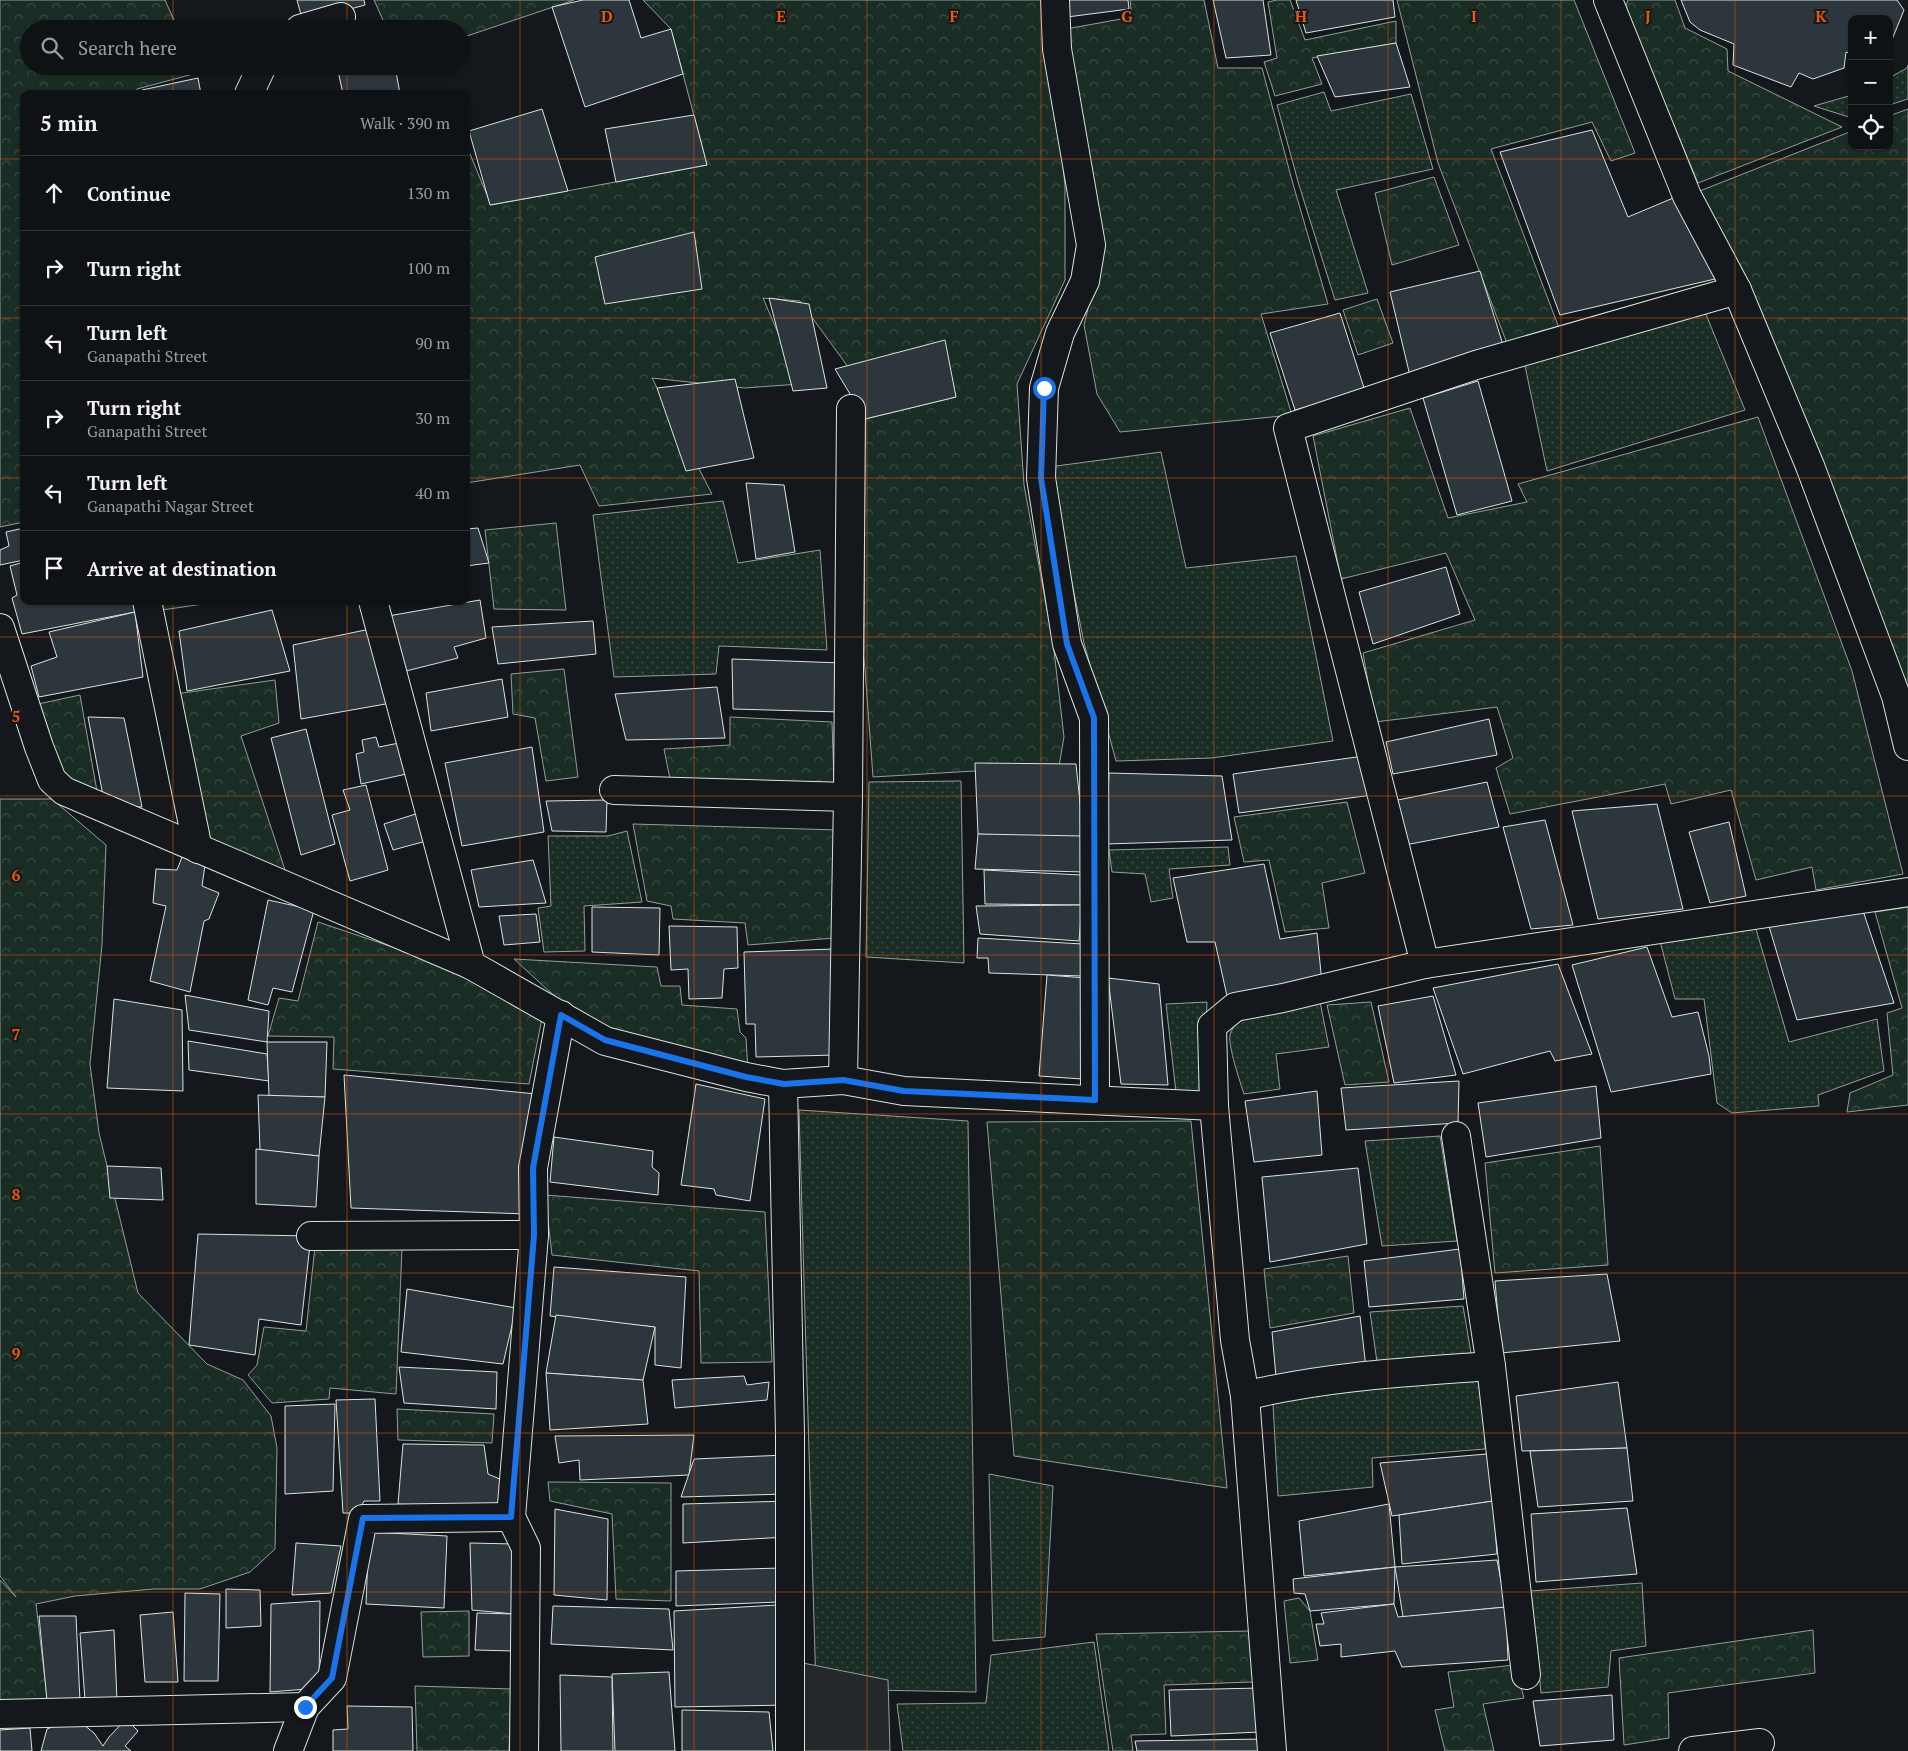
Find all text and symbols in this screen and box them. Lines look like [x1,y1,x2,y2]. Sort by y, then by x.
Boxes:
text: D [601,5,613,27]
text: E [776,5,786,27]
text: F [949,5,959,27]
text: G [1121,5,1133,27]
text: H [1295,5,1307,27]
text: I [1471,5,1477,27]
text: J [1645,5,1651,27]
text: K [1815,5,1827,27]
map controls [1848,15,1893,150]
button: + [1848,15,1893,60]
search box [20,20,470,75]
icon: search [38,34,66,62]
text: Search here [78,35,177,60]
button: − [1848,60,1893,105]
button: locate [1848,105,1893,150]
text: 5 min [40,109,97,137]
text: Walk · 390 m [360,112,450,134]
icon: ahead [40,179,68,207]
text: Continue [87,181,171,206]
text: 130 m [407,182,450,204]
icon: right [40,254,68,282]
text: Turn right [87,256,181,281]
text: 100 m [407,257,450,279]
text: Turn left [87,320,168,345]
icon: left [40,329,68,357]
text: 90 m [415,332,450,354]
text: Ganapathi Street [87,345,208,367]
route start [1033,377,1056,400]
text: Turn right [87,395,181,420]
icon: right [40,404,68,432]
text: 30 m [415,407,450,429]
text: Ganapathi Street [87,420,208,442]
text: Turn left [87,470,168,495]
icon: left [40,479,68,507]
text: 40 m [415,482,450,504]
text: Ganapathi Nagar Street [87,495,254,517]
icon: arrive [40,554,68,582]
text: Arrive at destination [87,556,276,581]
text: 5 [11,705,21,727]
text: 6 [11,864,21,886]
text: 7 [11,1023,21,1045]
text: 8 [11,1183,21,1205]
text: 9 [11,1342,21,1364]
route end [294,1696,317,1719]

